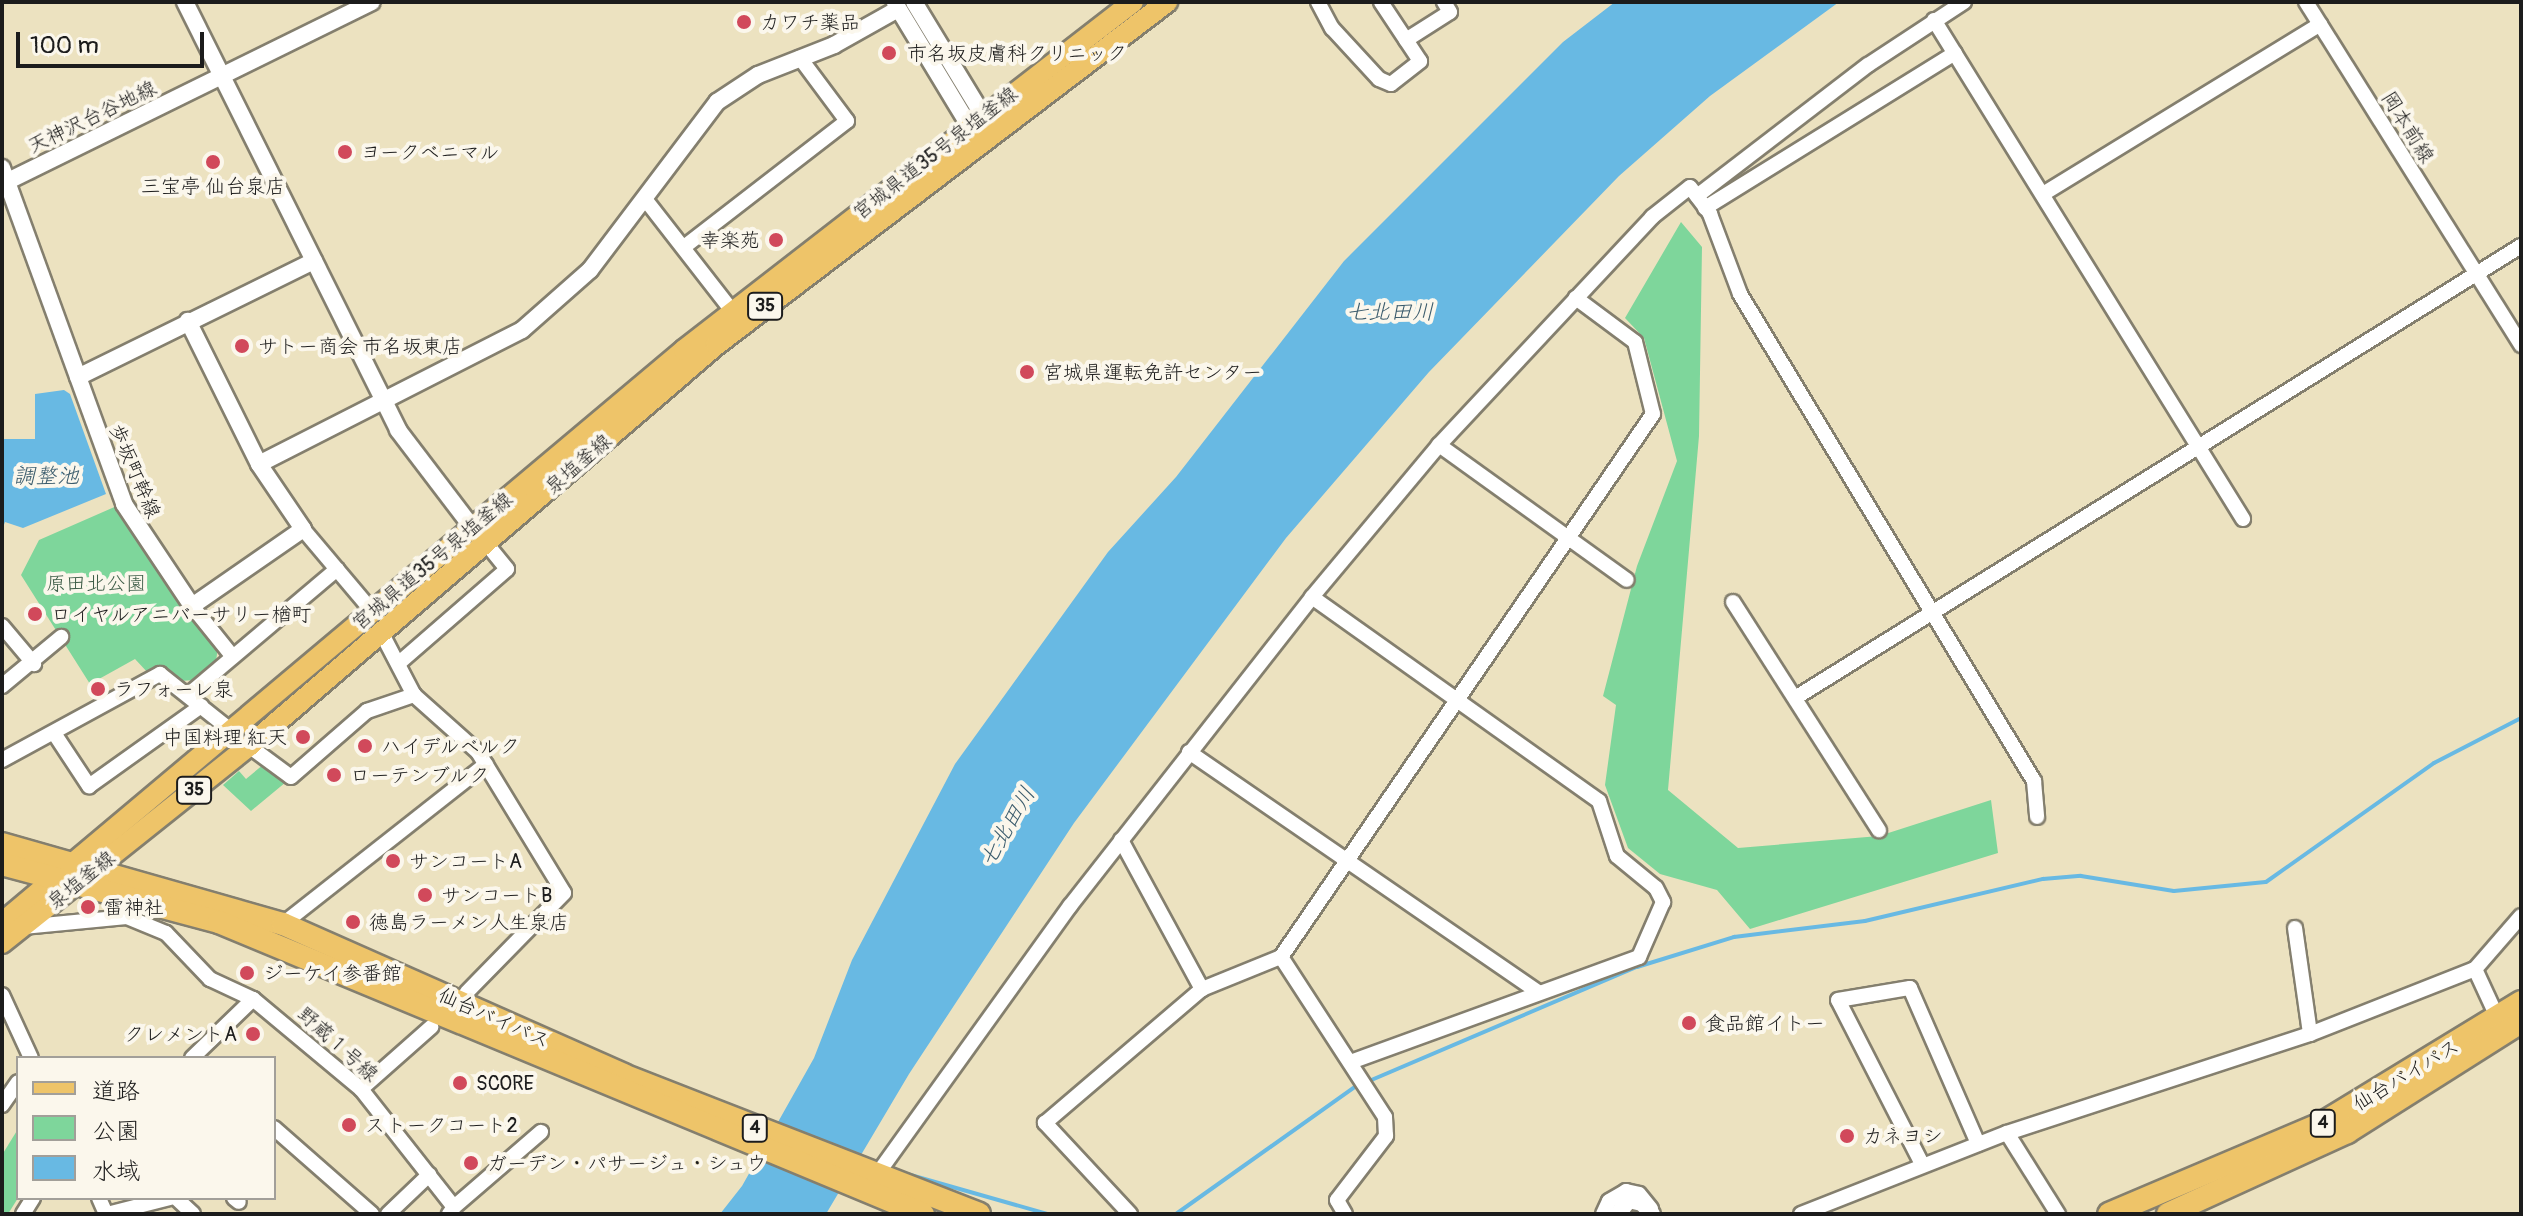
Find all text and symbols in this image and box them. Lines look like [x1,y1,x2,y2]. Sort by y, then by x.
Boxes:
place label: カワチ薬品 [760,10,860,34]
marker: カワチ薬品 [735,13,753,31]
scale bar [20,16,208,66]
text: 100 m [30,31,99,60]
place label: 市名坂皮膚科クリニック [907,41,1127,65]
marker: 市名坂皮膚科クリニック [878,42,900,64]
street label: 天神沢台谷地線 [24,76,160,158]
street label: 宮城県道35号泉塩釜線 [848,81,1022,225]
street label: 岡本前線 [2377,87,2439,167]
place label: ヨークベニマル [361,140,500,164]
marker: ヨークベニマル [336,143,354,161]
marker: 三宝亭 仙台泉店 [204,153,222,171]
place label: 三宝亭 仙台泉店 [141,174,285,198]
place label: 幸楽苑 [700,228,760,252]
marker: 幸楽苑 [767,231,785,249]
road number: 35 [747,292,783,320]
water label: 七北田川 [1346,300,1434,326]
place label: サトー商会 市名坂東店 [258,334,462,358]
marker: サトー商会 市名坂東店 [233,337,251,355]
place label: 宮城県運転免許センター [1043,360,1263,384]
marker: 宮城県運転免許センター [1018,363,1036,381]
street label: 歩坂町幹線 [104,420,166,522]
street label: 泉塩釜線 [540,429,616,499]
water label: 調整池 [13,464,79,490]
street label: 宮城県道35号泉塩釜線 [347,487,517,635]
park label: 原田北公園 [46,571,146,595]
place label: ロイヤルアニバーサリー楢町 [51,602,311,626]
marker: ロイヤルアニバーサリー楢町 [26,605,44,623]
place label: ラフォーレ泉 [114,677,234,701]
marker: ラフォーレ泉 [89,680,107,698]
place label: 中国料理 紅天 [163,725,287,749]
marker: 中国料理 紅天 [294,728,312,746]
place label: ハイデルベルク [381,734,521,758]
marker: ハイデルベルク [356,737,374,755]
place label: ローテンブルク [350,763,490,787]
marker: ローテンブルク [325,766,343,784]
road number: 35 [176,776,212,804]
water label: 七北田川 [975,782,1041,872]
street label: 泉塩釜線 [42,846,120,914]
place label: サンコートA [409,849,522,873]
marker: サンコートA [384,852,402,870]
place label: サンコートB [441,883,552,907]
marker: サンコートB [416,886,434,904]
place label: 雷神社 [104,895,164,919]
marker: 雷神社 [79,898,97,916]
place label: 徳島ラーメン人生泉店 [369,910,569,934]
marker: 徳島ラーメン人生泉店 [344,913,362,931]
place label: ジーケイ参番館 [263,961,403,985]
marker: ジーケイ参番館 [238,964,256,982]
street label: 仙台バイパス [434,983,554,1053]
street label: 野蔵１号線 [293,1002,383,1086]
place label: 食品館イトー [1705,1011,1825,1035]
marker: 食品館イトー [1680,1014,1698,1032]
place label: クレメントA [124,1022,237,1046]
marker: クレメントA [244,1025,262,1043]
street label: 仙台バイパス [2348,1034,2464,1116]
legend [16,1056,276,1200]
place label: SCORE [476,1071,534,1095]
marker: SCORE [451,1074,469,1092]
text: 道路 [92,1077,140,1106]
road number: 4 [2309,1109,2337,1137]
place label: ストークコート2 [365,1113,516,1137]
road number: 4 [741,1114,769,1142]
marker: ストークコート2 [340,1116,358,1134]
text: 公園 [92,1117,140,1146]
place label: カネヨシ [1863,1124,1943,1148]
marker: カネヨシ [1838,1127,1856,1145]
place label: ガーデン・パサージュ・シュウ [487,1151,767,1175]
marker: ガーデン・パサージュ・シュウ [462,1154,480,1172]
text: 水域 [92,1157,140,1186]

